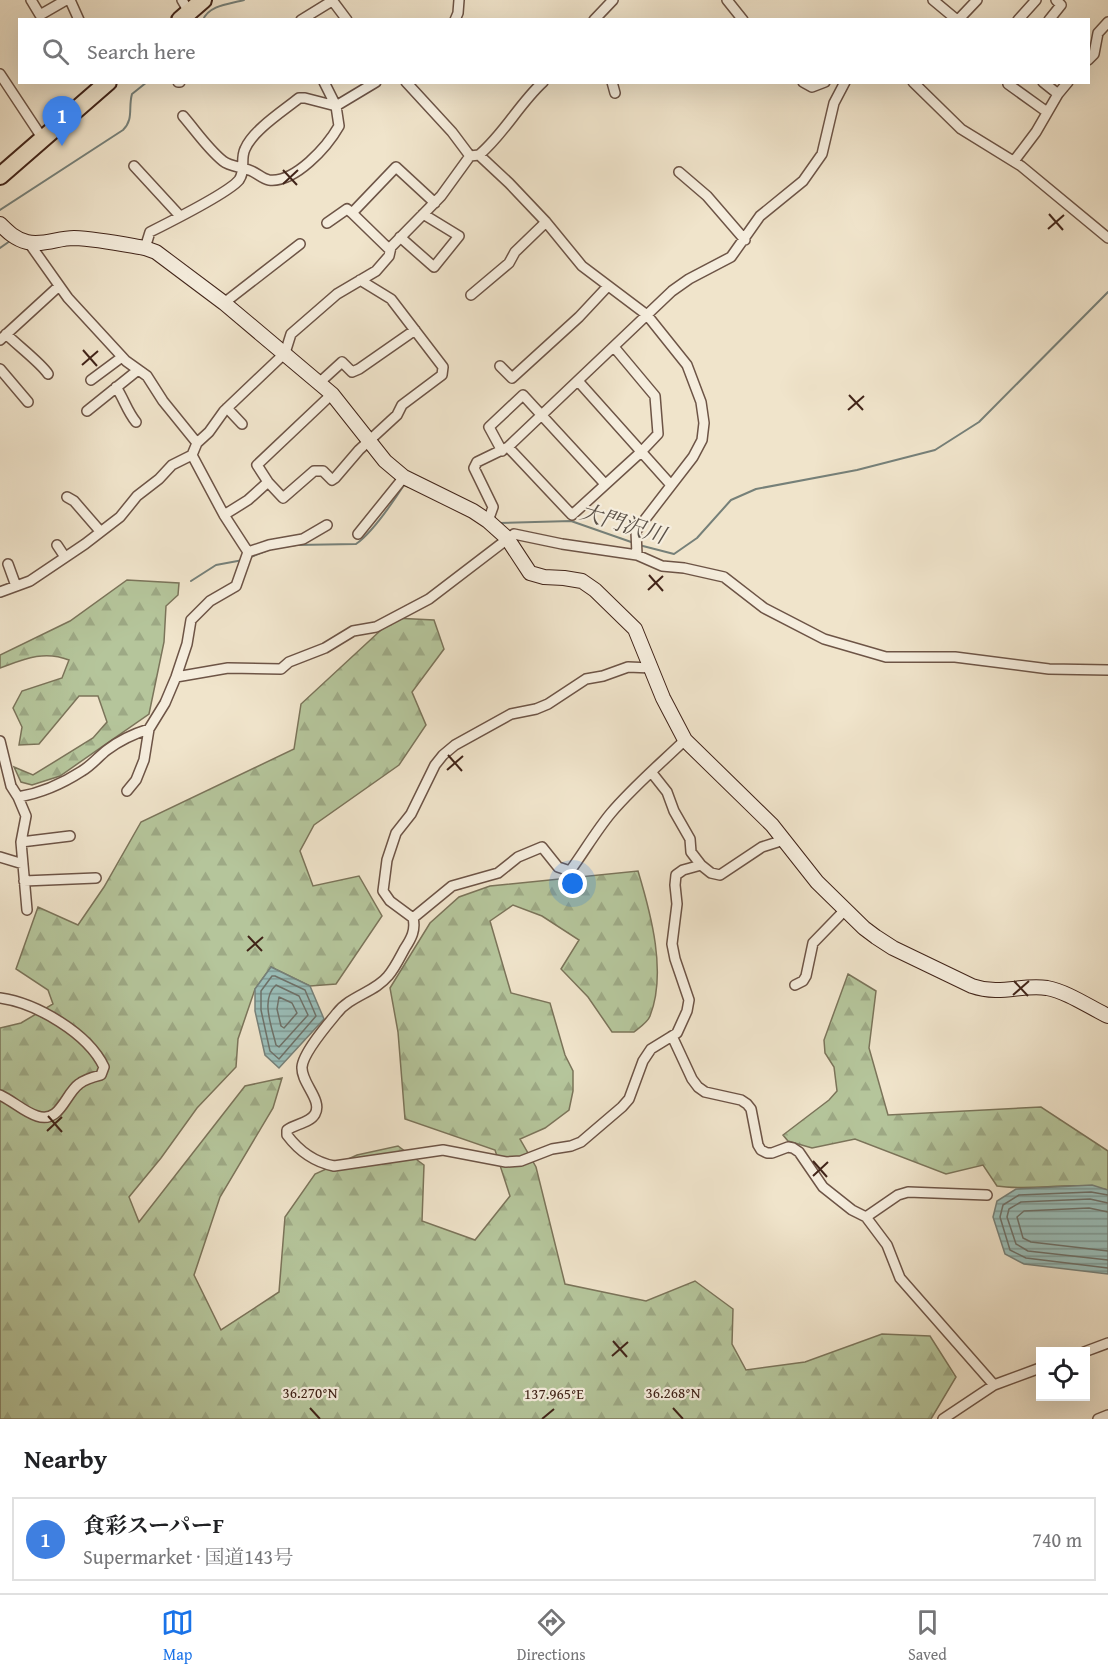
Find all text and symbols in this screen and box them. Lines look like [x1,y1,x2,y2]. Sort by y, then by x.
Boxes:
search box [18,18,1090,84]
icon: search [39,35,72,68]
text: Search here [87,35,196,67]
pin: 1 [42,96,82,146]
water label: 大門沢川 [576,495,672,552]
your location [558,869,587,898]
map controls [1036,1347,1090,1401]
button: locate [1036,1347,1090,1401]
text: 36.270°N [283,1382,338,1403]
text: 36.268°N [646,1382,701,1403]
text: 137.965°E [524,1383,584,1404]
text: Nearby [24,1439,107,1478]
text: 食彩スーパーF [83,1509,224,1541]
text: 1 [40,1525,51,1554]
text: 740 m [1032,1525,1082,1554]
text: Supermarket · 国道143号 [83,1542,293,1571]
tab: Map [161,1606,194,1666]
tab: Directions [517,1606,586,1666]
tab: Saved [908,1606,947,1666]

